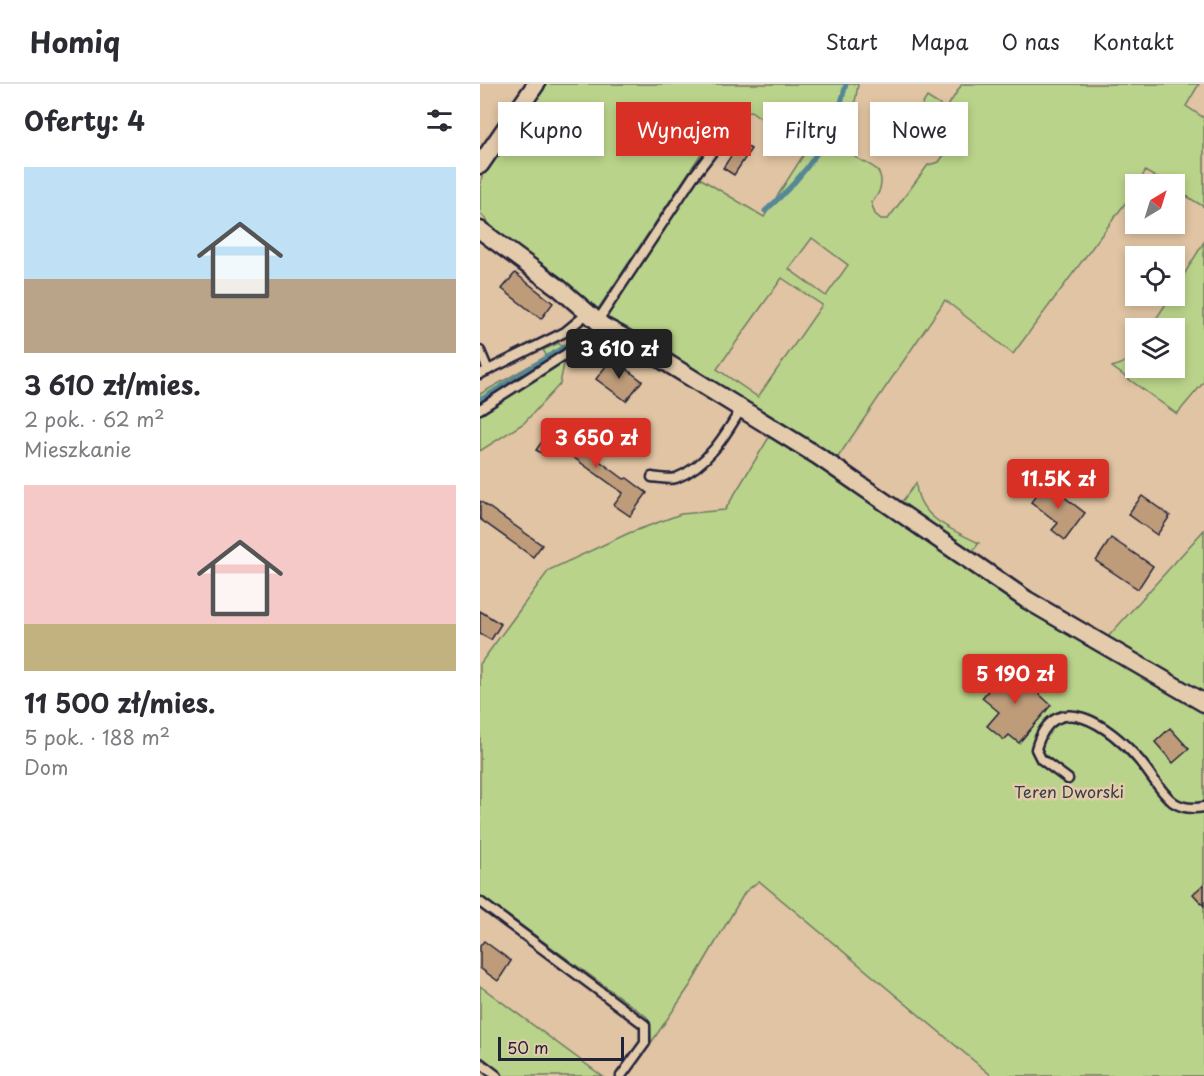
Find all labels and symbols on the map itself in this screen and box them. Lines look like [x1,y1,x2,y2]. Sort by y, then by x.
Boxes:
north arrow [1125,174,1185,234]
pin: 3 610 zł [557,329,681,380]
pin: 3 650 zł [534,418,658,469]
pin: 11.5K zł [996,459,1120,510]
pin: 5 190 zł [953,654,1077,705]
park label: Teren Dworski [1014,779,1124,803]
scale bar [498,1034,624,1062]

